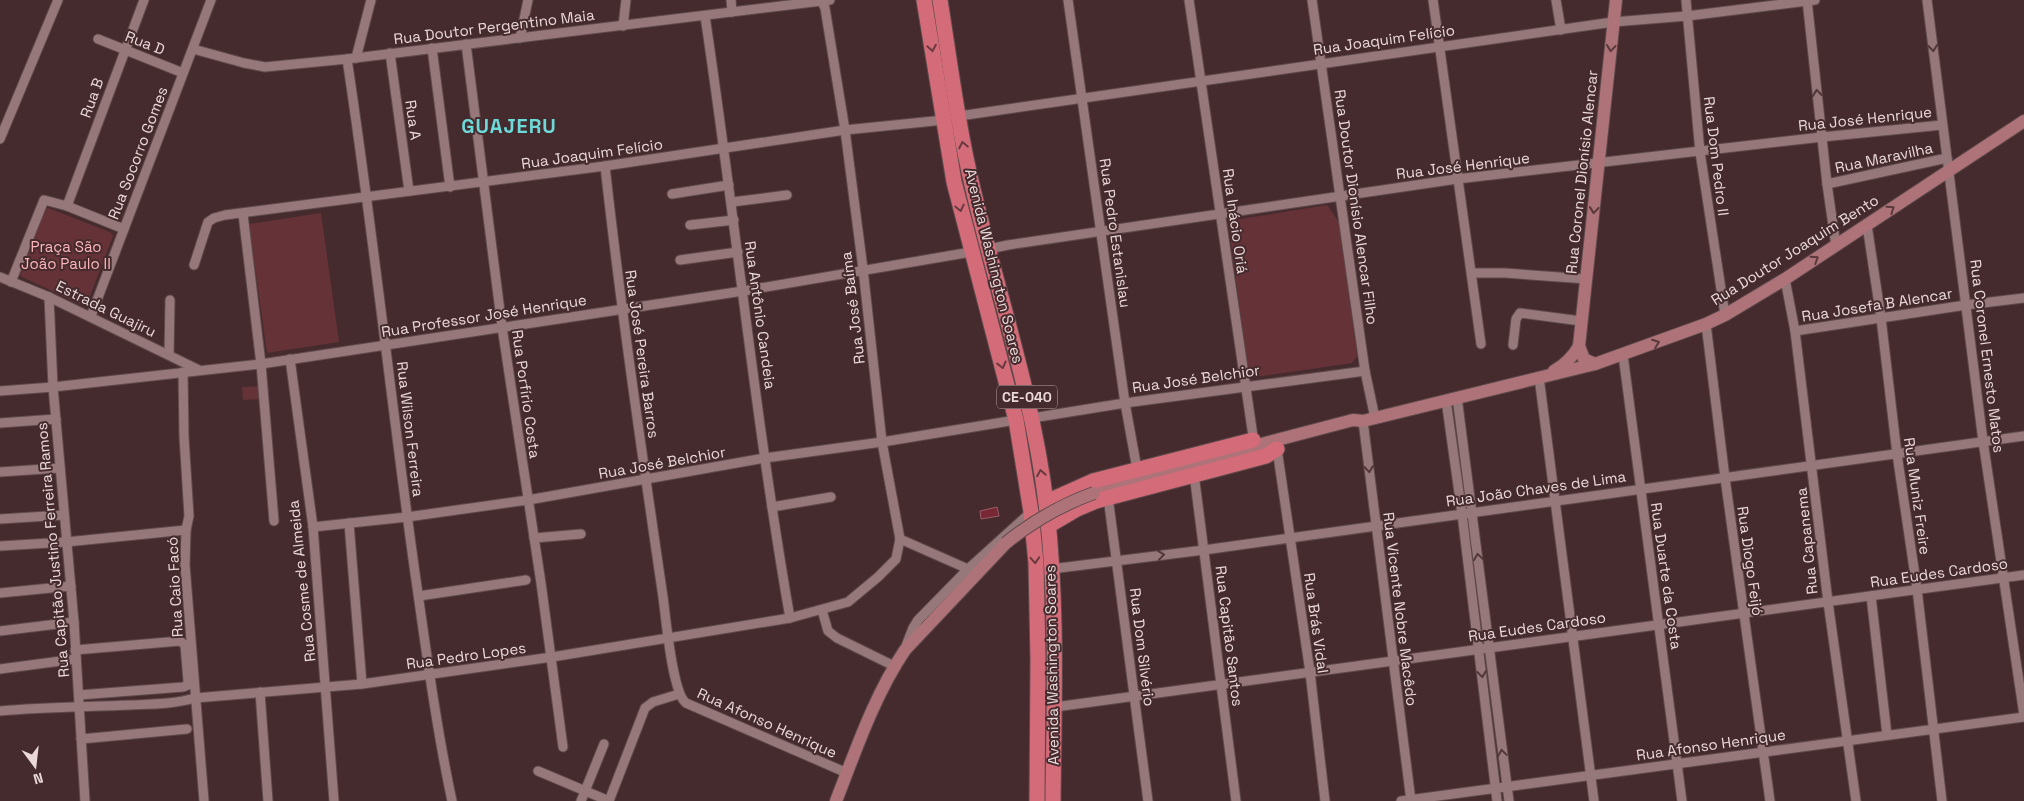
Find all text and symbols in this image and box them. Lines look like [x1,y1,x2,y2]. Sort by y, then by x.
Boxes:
street label: Rua Doutor Pergentino Maia [392,5,596,48]
street label: Rua Joaquim Felício [1312,20,1456,59]
street label: Rua D [123,26,168,59]
one-way arrow [926,45,937,53]
one-way arrow [1605,45,1616,53]
one-way arrow [1927,45,1938,53]
street label: Rua Coronel Dionísio Alencar [1561,69,1602,275]
street label: Rua B [76,75,108,120]
street label: Rua Socorro Gomes [103,84,172,222]
street label: Rua Doutor Dionísio Alencar Filho [1331,88,1382,326]
one-way arrow [1812,89,1823,97]
street label: Rua Dom Pedro II [1700,95,1733,217]
street label: Rua A [401,99,426,142]
street label: Rua José Henrique [1797,102,1933,135]
district label: GUAJERU [461,113,557,139]
street label: Rua Joaquim Felício [520,134,664,173]
street label: Rua Maravilha [1833,138,1935,177]
one-way arrow [959,140,969,149]
street label: Rua José Henrique [1395,148,1531,183]
street label: Rua Pedro Estanislau [1096,157,1135,309]
street label: Avenida Washington Soares [961,167,1028,365]
street label: Rua Inácio Oriá [1219,167,1252,275]
street label: Rua Doutor Joaquim Bento [1707,190,1882,309]
one-way arrow [954,204,965,213]
one-way arrow [1589,206,1600,214]
one-way arrow [1885,206,1894,215]
park label: Praça São João Paulo II [21,237,111,273]
street label: Rua Antônio Candeia [741,240,780,391]
street label: Rua José Baíma [836,250,869,365]
one-way arrow [1809,256,1818,265]
street label: Rua Coronel Ernesto Matos [1966,258,2009,454]
street label: Rua José Pereira Barros [621,269,664,439]
street label: Estrada Guajiru [53,276,159,341]
street label: Rua Josefa B Alencar [1800,283,1954,326]
street label: Rua Professor José Henrique [380,290,588,341]
street label: Rua Porfírio Costa [508,328,545,460]
one-way arrow [1651,339,1660,349]
street label: Rua Wilson Ferreira [393,360,428,498]
street label: Rua José Belchior [1131,360,1261,397]
one-way arrow [996,361,1007,370]
road number: CE-040 [997,386,1057,408]
street label: Rua Capitão Justino Ferreira Ramos [32,422,73,678]
street label: Rua Muniz Freire [1900,436,1935,556]
street label: Rua José Belchior [597,442,727,483]
one-way arrow [1363,466,1374,474]
street label: Rua João Chaves de Lima [1445,466,1628,511]
one-way arrow [1036,469,1046,477]
street label: Rua Capanema [1791,486,1822,595]
street label: Rua Cosme de Almeida [284,499,319,663]
street label: Rua Duarte da Costa [1647,501,1686,651]
street label: Rua Diogo Feijó [1733,505,1768,617]
street label: Rua Vicente Nobre Macêdo [1379,511,1422,707]
street label: Rua Caio Facó [162,536,187,638]
one-way arrow [1157,550,1165,561]
one-way arrow [1473,552,1483,561]
street label: Rua Eudes Cardoso [1869,553,2009,592]
one-way arrow [1029,556,1040,564]
street label: Rua Capitão Santos [1211,564,1248,708]
street label: Avenida Washington Soares [1040,565,1063,765]
street label: Rua Brás Vidal [1300,571,1333,675]
street label: Rua Dom Silvério [1126,587,1159,707]
street label: Rua Eudes Cardoso [1467,607,1607,646]
street label: Rua Pedro Lopes [405,638,527,673]
one-way arrow [1476,670,1487,678]
street label: Rua Afonso Henrique [694,683,840,762]
street label: Rua Afonso Henrique [1635,725,1787,764]
north arrow [10,741,60,791]
one-way arrow [1497,748,1508,756]
text: N [31,769,45,788]

